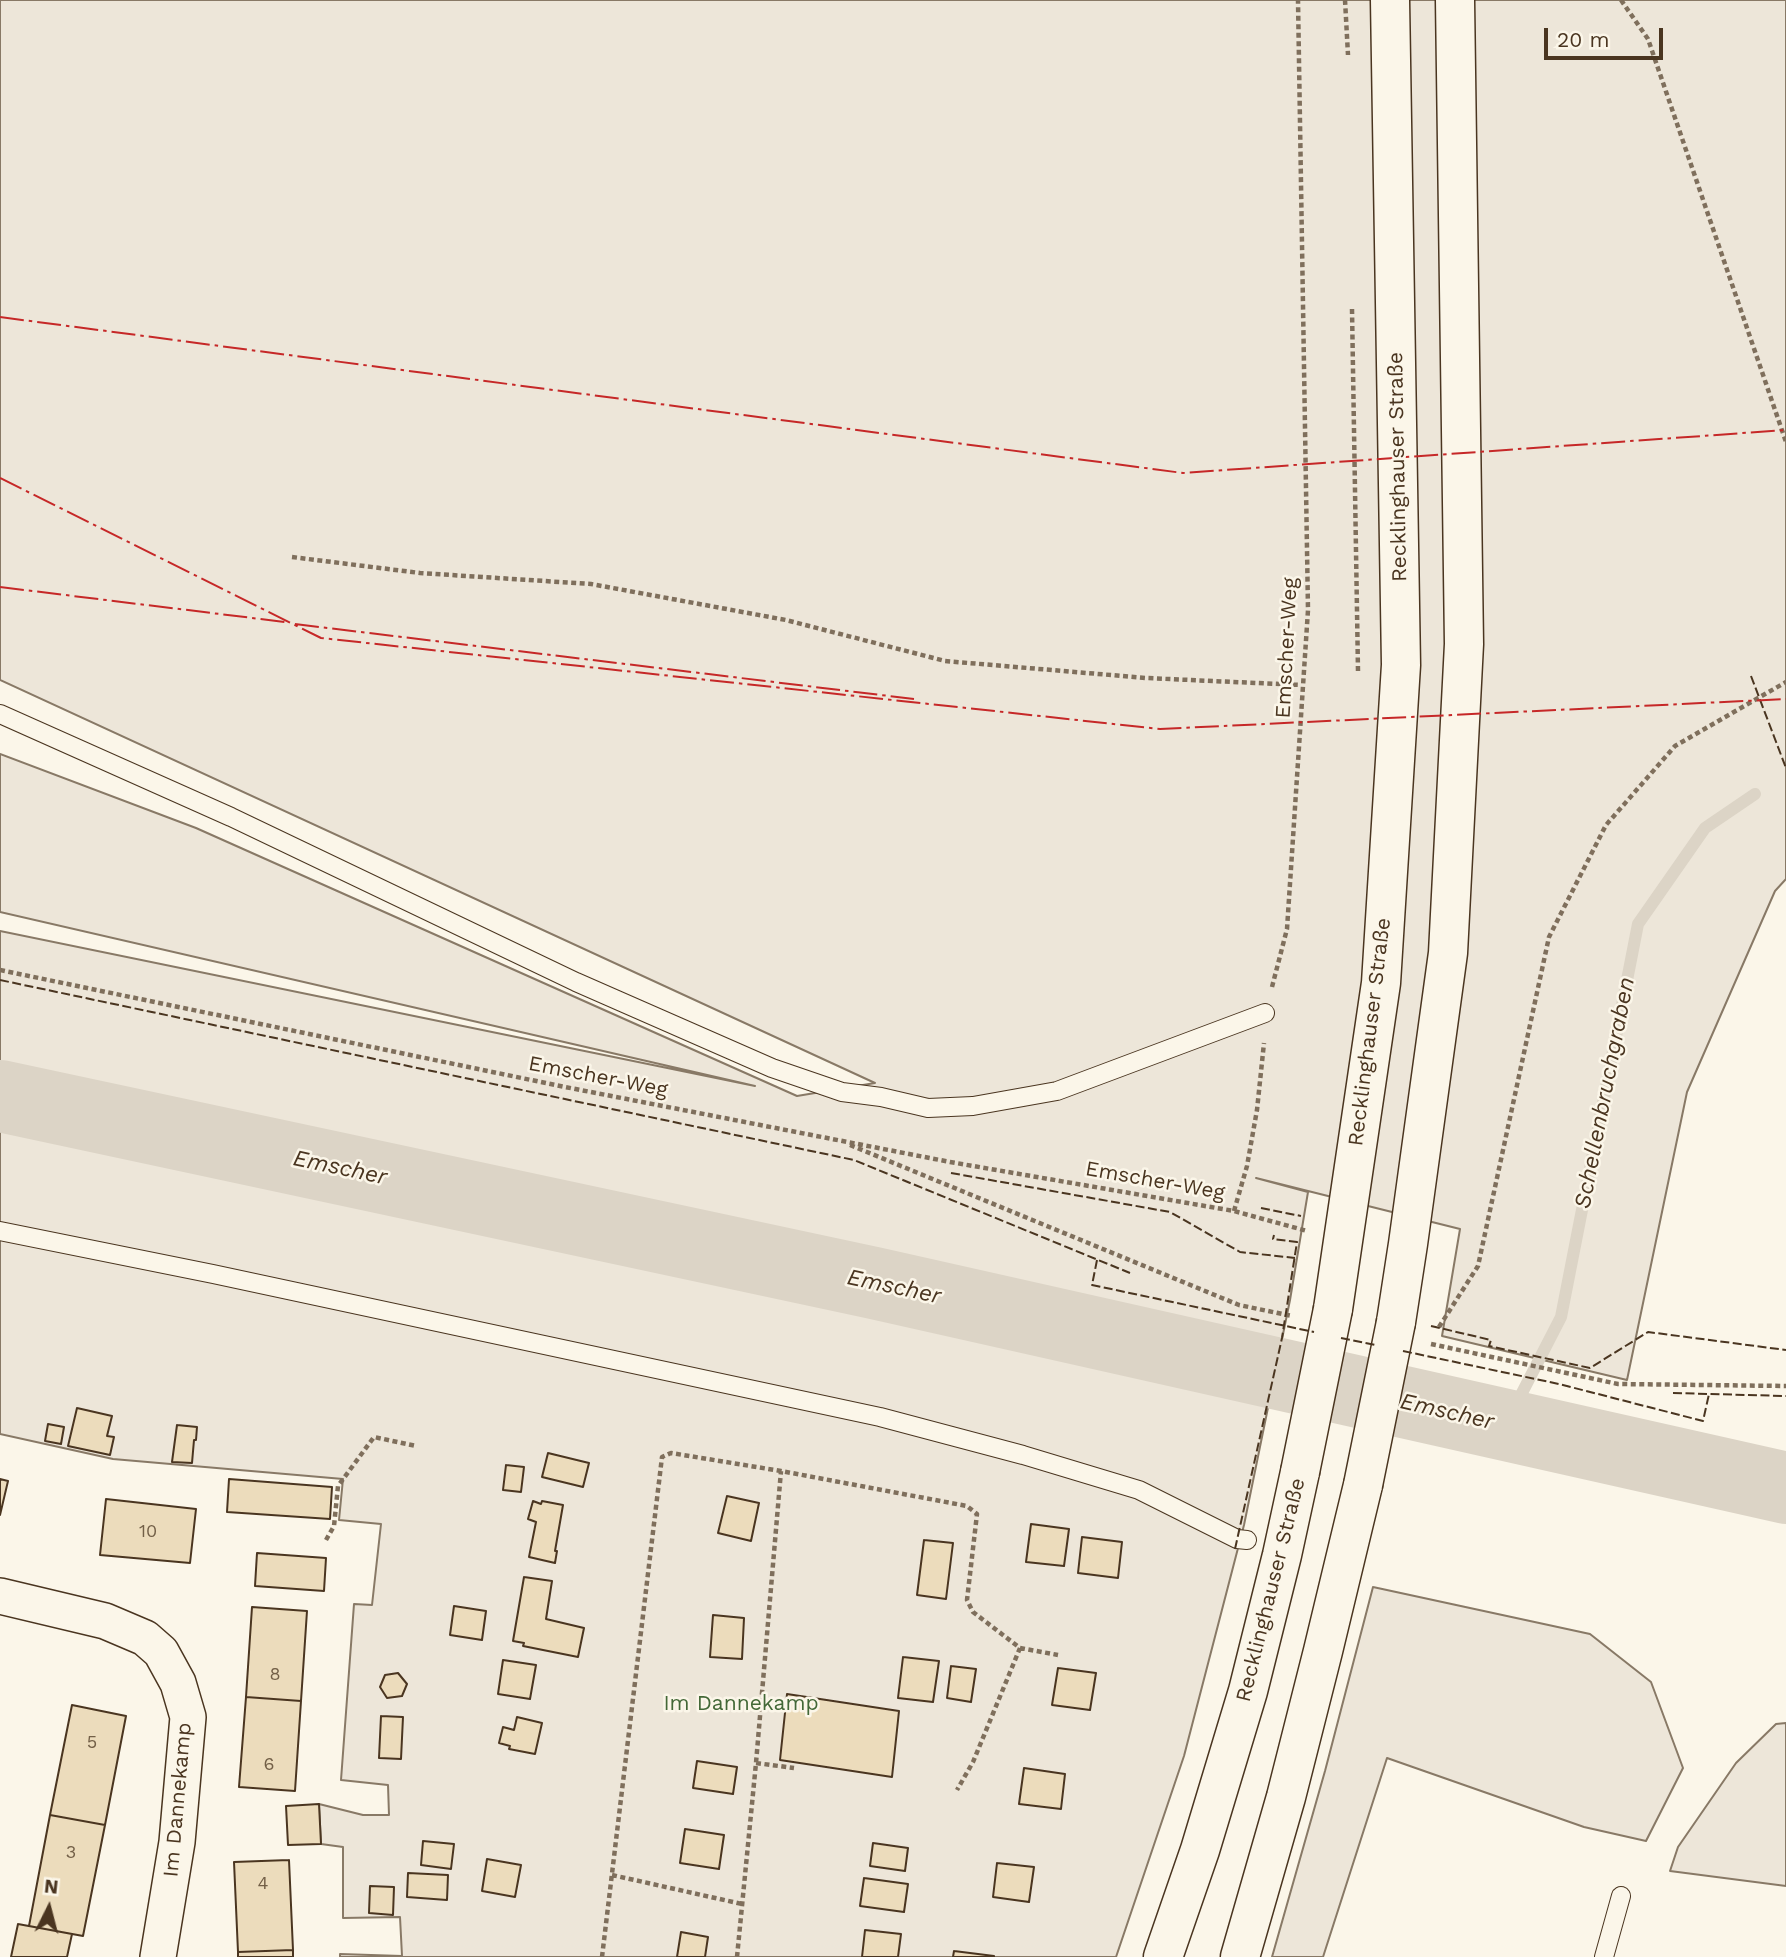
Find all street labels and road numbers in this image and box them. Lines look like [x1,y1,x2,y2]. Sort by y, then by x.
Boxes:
street label: Recklinghauser Straße [1383,352,1413,582]
street label: Emscher-Weg [1271,577,1303,719]
street label: Recklinghauser Straße [1343,916,1397,1148]
street label: Emscher-Weg [526,1051,670,1103]
street label: Emscher-Weg [1083,1156,1227,1206]
street label: Recklinghauser Straße [1231,1475,1311,1705]
street label: Im Dannekamp [159,1722,197,1878]

